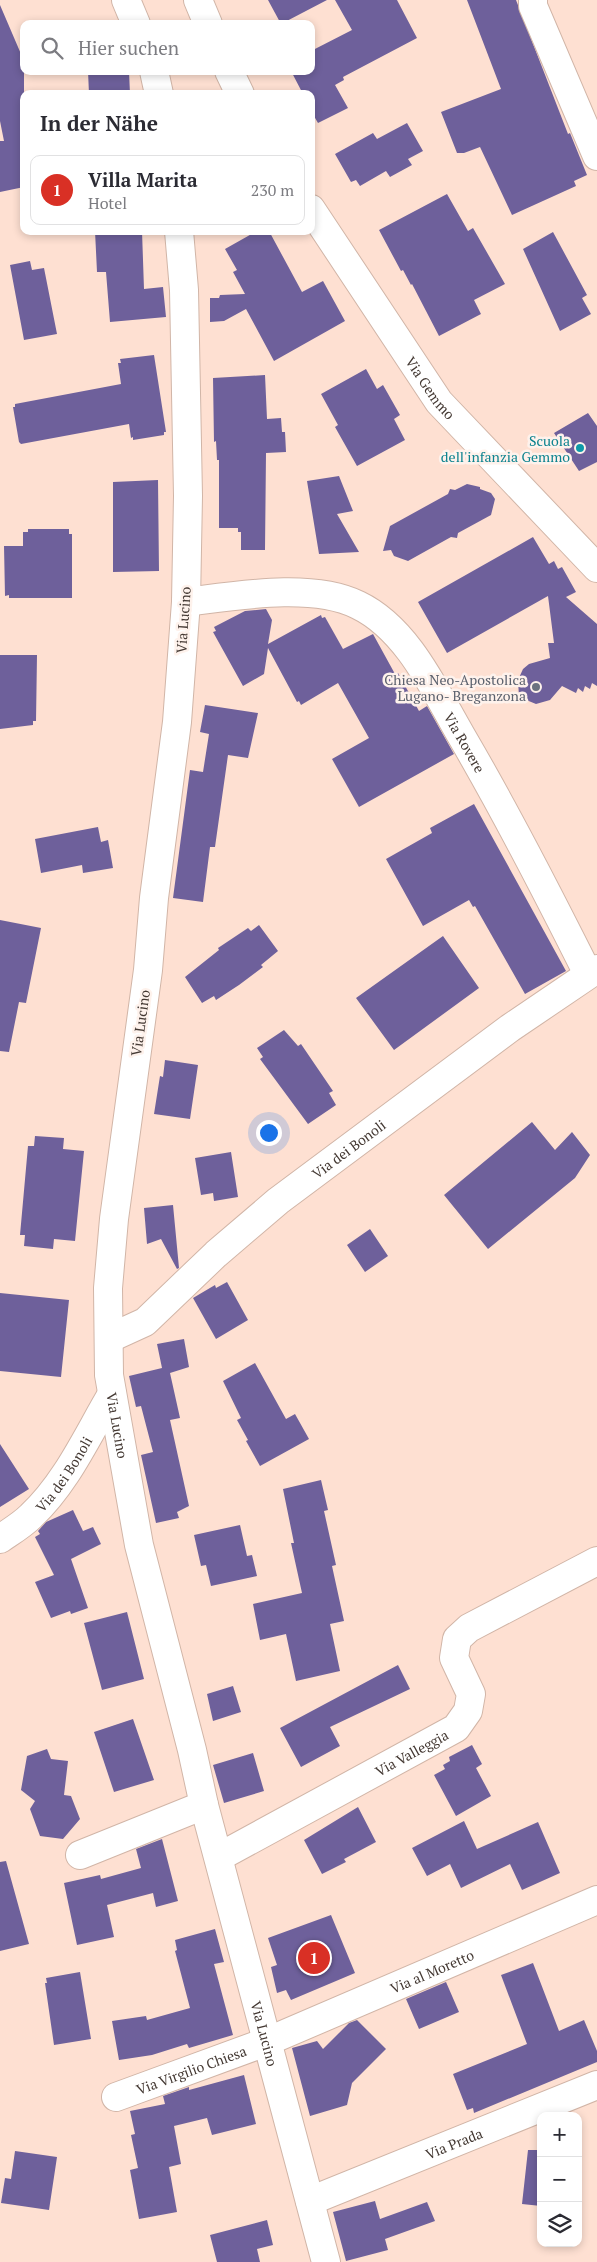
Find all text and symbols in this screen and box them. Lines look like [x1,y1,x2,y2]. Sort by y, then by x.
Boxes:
search box [20,20,315,75]
icon: search [38,34,66,62]
text: Hier suchen [78,35,179,60]
text: In der Nähe [40,109,158,137]
text: Villa Marita [88,167,198,192]
text: 1 [52,179,62,201]
text: 230 m [251,179,294,201]
text: Hotel [88,192,127,214]
street label: Via Gemmo [402,353,460,423]
place label: Scuola dell'infanzia Gemmo [441,431,570,466]
marker: Scuola dell'infanzia Gemmo [574,442,586,454]
street label: Via Lucino [171,586,195,654]
place label: Chiesa Neo-Apostolica Lugano- Breganzona [384,670,526,705]
marker: Chiesa Neo-Apostolica Lugano- Breganzona [530,681,542,693]
street label: Via Rovere [440,709,490,776]
street label: Via Lucino [126,988,154,1057]
street label: Via dei Bonoli [307,1115,389,1182]
your location [256,1120,282,1146]
street label: Via Lucino [103,1391,133,1460]
street label: Via dei Bonoli [31,1433,96,1516]
street label: Via Valleggia [371,1725,451,1780]
pin: 1 [298,1939,330,1977]
street label: Via al Moretto [387,1944,477,1997]
street label: Via Lucino [247,1999,283,2068]
street label: Via Virgilio Chiesa [133,2041,249,2098]
map controls [537,2112,582,2247]
button: + [537,2112,582,2157]
street label: Via Prada [422,2123,485,2163]
button: − [537,2157,582,2202]
button: layers [537,2202,582,2247]

